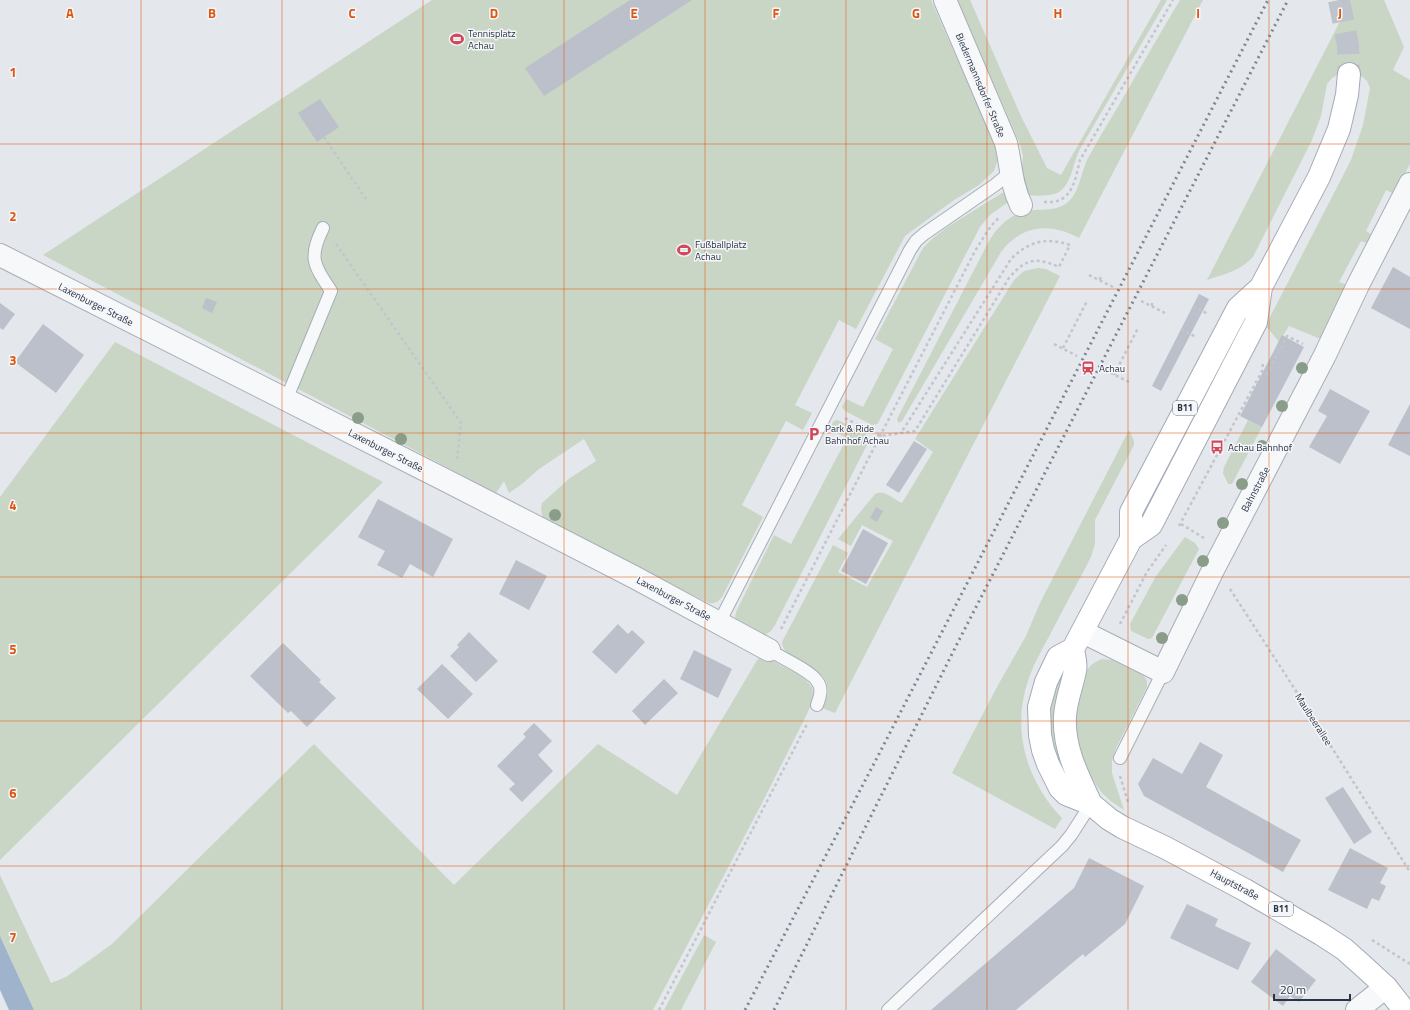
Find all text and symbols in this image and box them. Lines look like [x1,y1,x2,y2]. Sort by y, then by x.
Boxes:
text: A [66,3,74,23]
text: B [208,3,216,23]
text: C [348,3,356,23]
text: D [490,3,498,23]
text: E [630,3,638,23]
text: F [773,3,780,23]
text: G [912,3,920,23]
text: H [1054,3,1062,23]
text: I [1196,3,1200,23]
text: J [1338,3,1342,23]
place label: Tennisplatz Achau [468,26,516,53]
sports icon: Tennisplatz Achau [449,31,465,47]
street label: Biedermannsdorfer Straße [952,31,1009,140]
text: 1 [9,62,17,82]
text: 2 [9,206,17,226]
place label: Fußballplatz Achau [695,237,747,264]
sports icon: Fußballplatz Achau [676,242,692,258]
street label: Laxenburger Straße [56,279,136,330]
text: 3 [9,350,17,370]
station icon: Achau [1080,360,1096,376]
place label: Achau [1099,361,1125,376]
road number: B11 [1173,401,1197,415]
place label: Park & Ride Bahnhof Achau [825,421,889,448]
street label: Laxenburger Straße [346,425,426,476]
parking icon: Park & Ride Bahnhof Achau [806,426,822,442]
bus stop icon: Achau Bahnhof [1209,439,1225,455]
place label: Achau Bahnhof [1228,440,1293,455]
street label: Bahnstraße [1237,464,1274,515]
text: 4 [9,495,17,515]
street label: Laxenburger Straße [634,572,714,624]
text: 5 [9,639,17,659]
street label: Maulbeerallee [1291,690,1336,748]
text: 6 [9,783,17,803]
street label: Hauptstraße [1208,865,1262,904]
road number: B11 [1269,902,1293,916]
text: 7 [9,927,17,947]
scale bar [1274,976,1350,1002]
text: 20 m [1280,980,1306,999]

